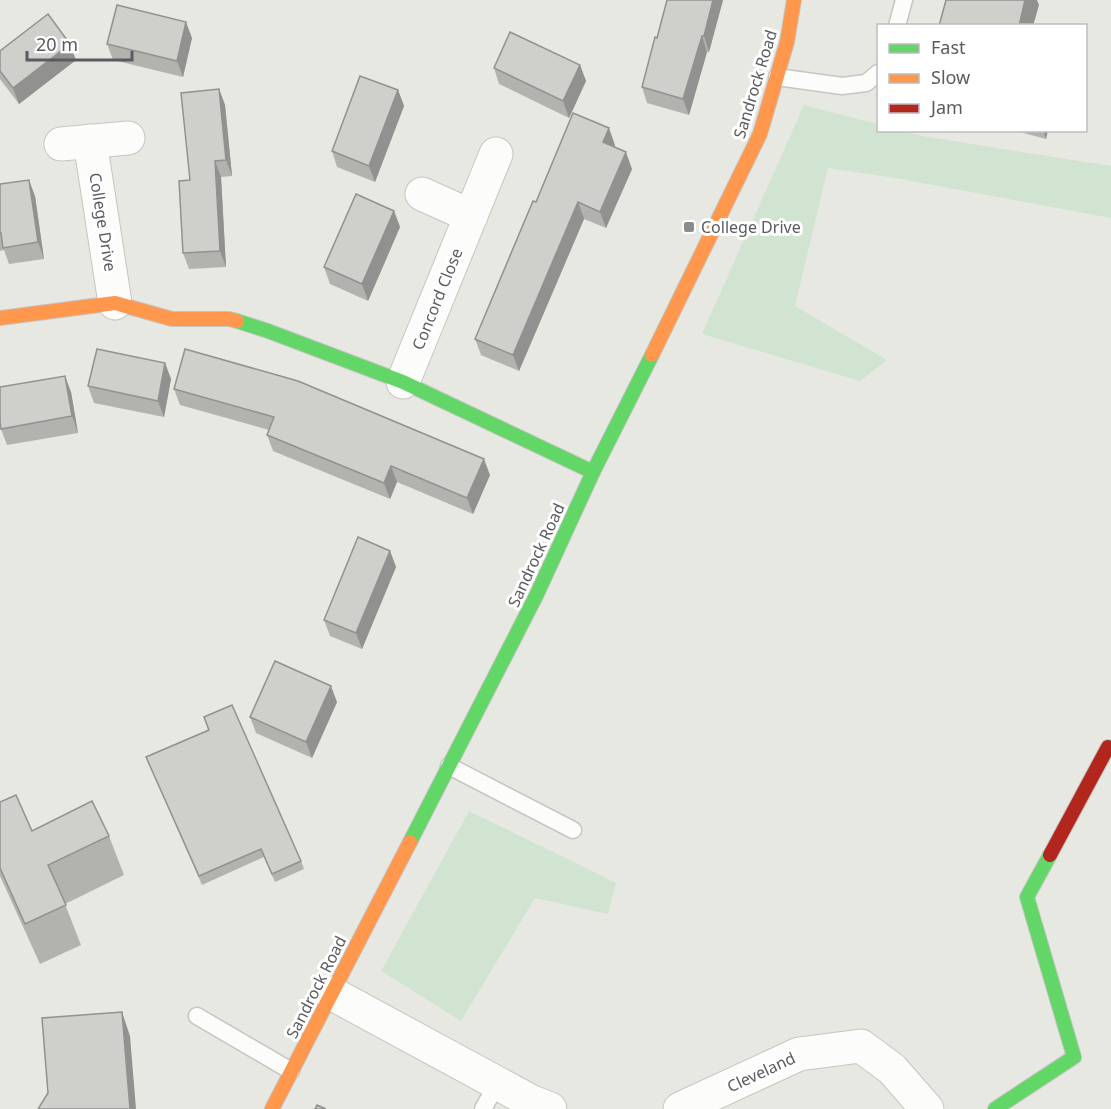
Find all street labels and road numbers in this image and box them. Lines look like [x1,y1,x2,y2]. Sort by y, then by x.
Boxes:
street label: Sandrock Road [728,27,782,141]
street label: College Drive [84,171,122,273]
street label: Concord Close [407,245,467,353]
street label: Sandrock Road [502,499,570,611]
street label: Sandrock Road [281,932,351,1042]
street label: Cleveland [723,1047,799,1097]

